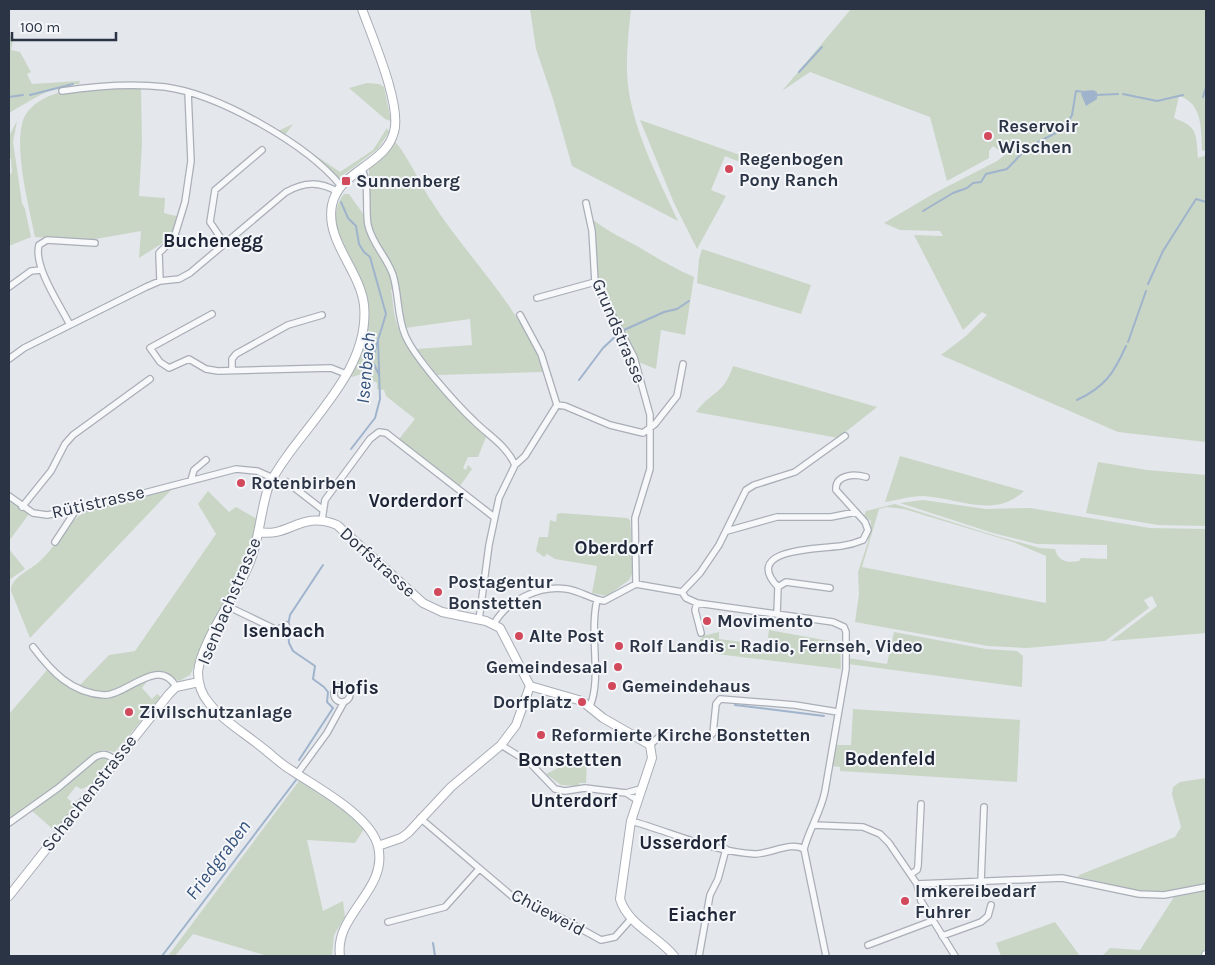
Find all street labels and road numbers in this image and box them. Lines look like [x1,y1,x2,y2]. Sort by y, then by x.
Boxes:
street label: Grundstrasse [587,275,651,387]
street label: Rütistrasse [49,481,147,523]
street label: Dorfstrasse [335,522,421,602]
street label: Isenbachstrasse [192,534,266,668]
street label: Schachenstrasse [37,730,141,856]
street label: Chüeweid [507,883,589,941]

